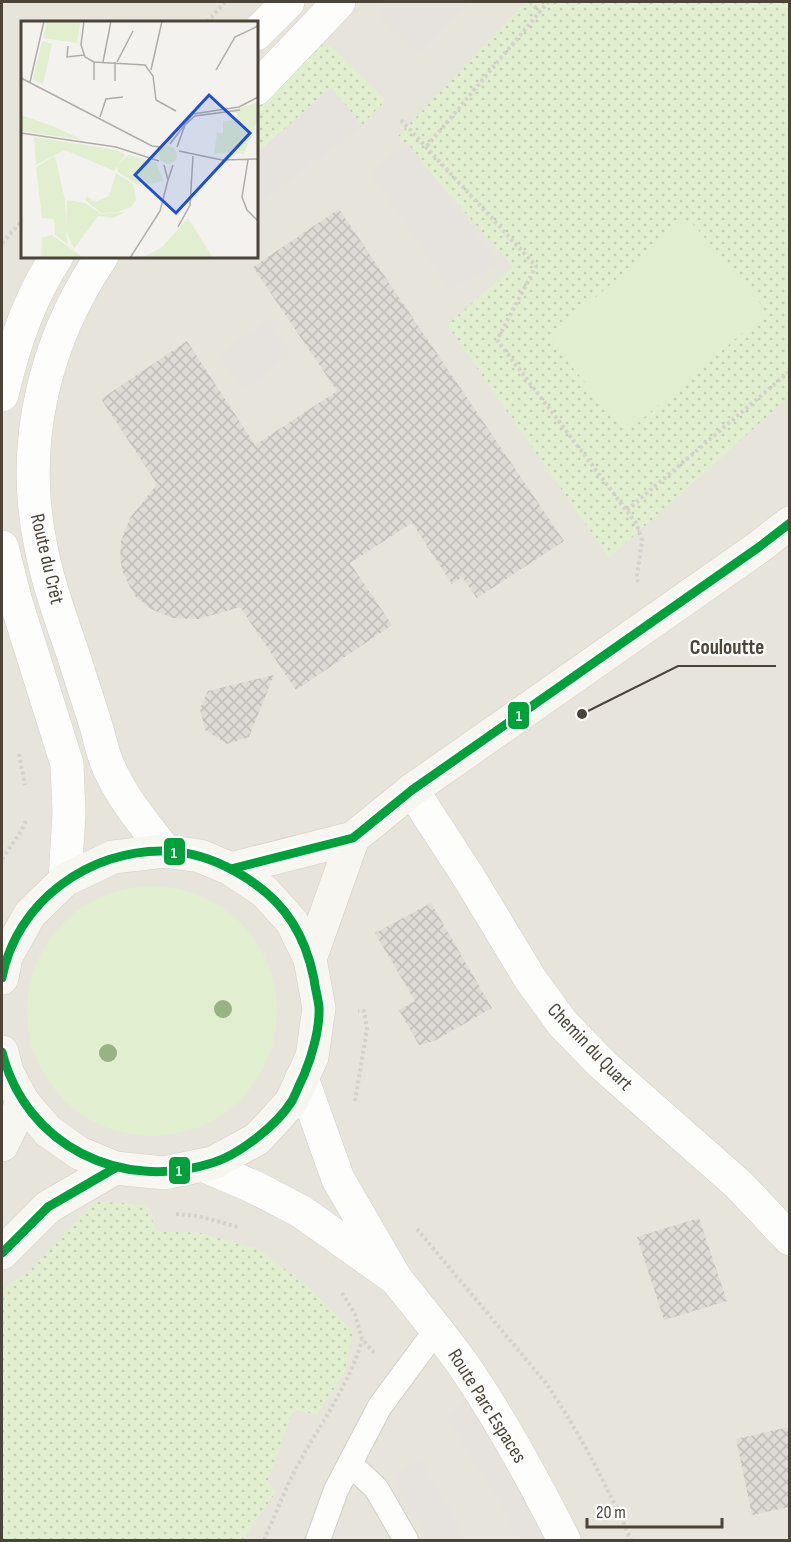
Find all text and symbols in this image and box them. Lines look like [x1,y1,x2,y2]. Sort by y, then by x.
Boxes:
inset map [21,21,258,258]
street label: Route du Crêt [25,512,69,606]
callout: Couloutte [678,627,776,666]
text: Couloutte [690,635,764,660]
line badge: 1 [507,701,530,730]
text: 1 [516,707,523,726]
line badge: 1 [163,837,186,866]
text: 1 [171,844,178,863]
street label: Chemin du Quart [542,998,638,1096]
line badge: 1 [168,1156,191,1185]
text: 1 [176,1162,183,1181]
street label: Route Parc Espaces [442,1345,532,1467]
scale bar [587,1491,722,1529]
text: 20 m [596,1502,626,1523]

